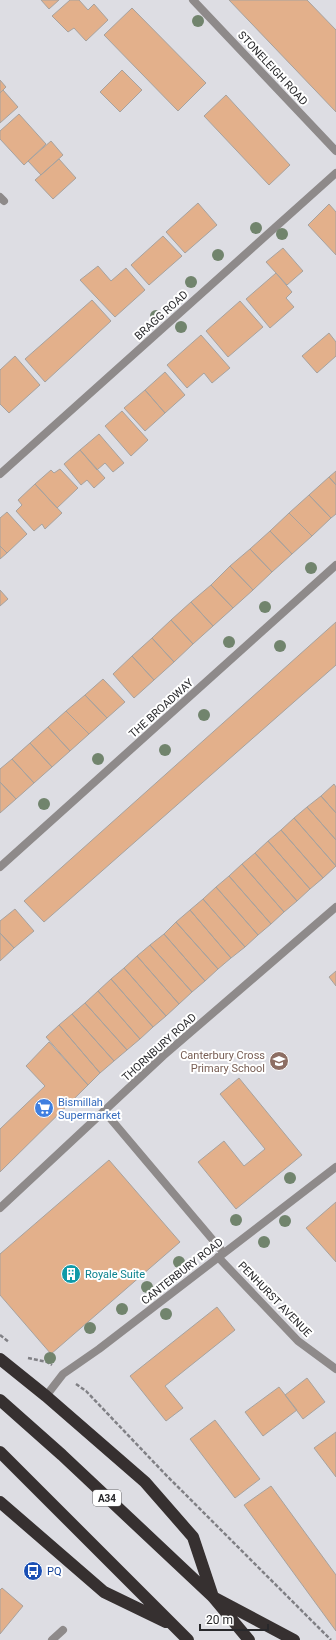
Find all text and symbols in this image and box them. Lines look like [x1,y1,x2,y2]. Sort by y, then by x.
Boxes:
street label: STONELEIGH ROAD [235,29,310,108]
street label: BRAGG ROAD [132,288,191,343]
street label: THE BROADWAY [127,676,196,741]
street label: THORNBURY ROAD [120,1011,199,1084]
place label: Canterbury Cross Primary School [180,1049,265,1075]
school or university icon: Canterbury Cross Primary School [268,1050,290,1072]
place label: Bismillah Supermarket [58,1096,121,1122]
supermarket icon: Bismillah Supermarket [33,1097,55,1119]
street label: CANTERBURY ROAD [139,1235,226,1307]
street label: PENHURST AVENUE [235,1259,314,1340]
building icon: Royale Suite [60,1263,82,1285]
place label: Royale Suite [85,1268,145,1281]
road number: A34 [93,1490,121,1506]
bus stop icon: PQ [22,1560,44,1582]
place label: PQ [47,1565,62,1578]
scale bar [200,1606,268,1632]
text: 20 m [206,1613,233,1627]

